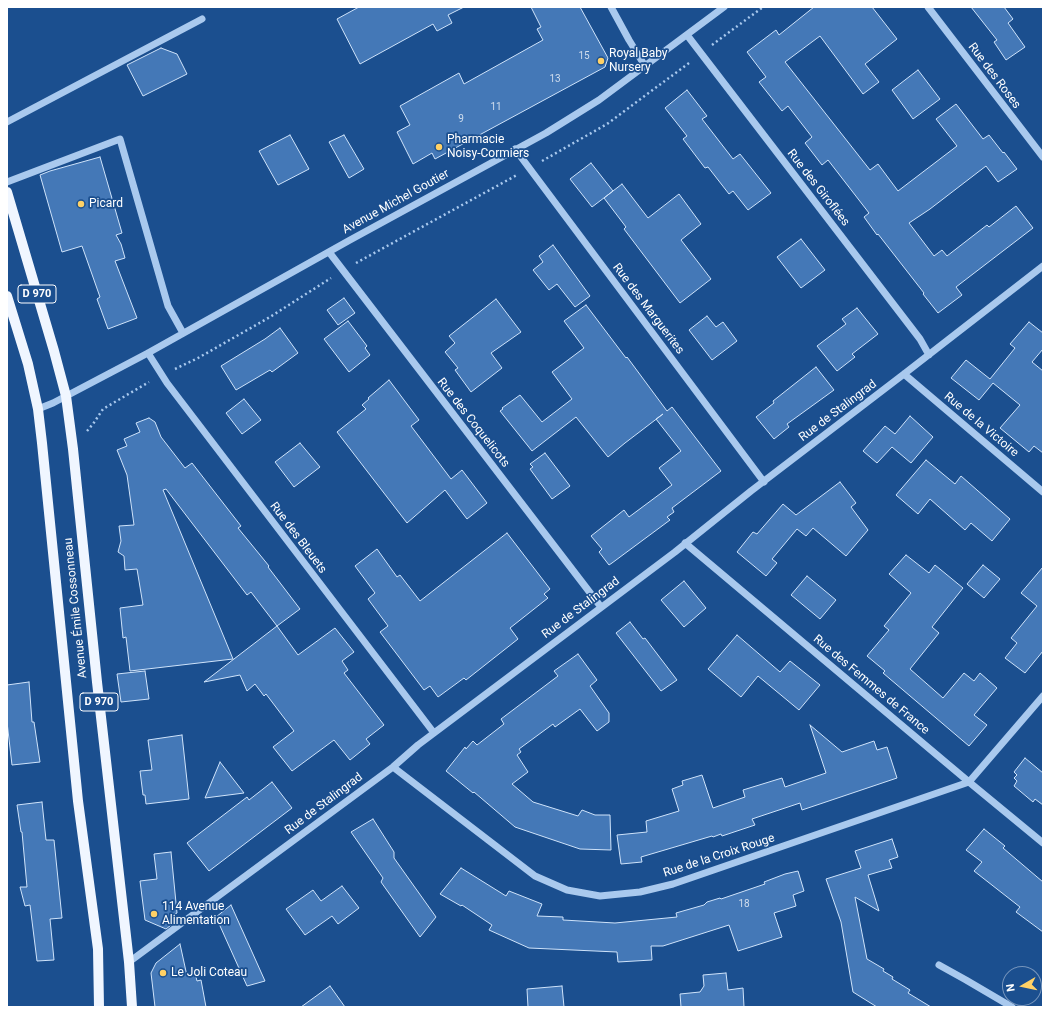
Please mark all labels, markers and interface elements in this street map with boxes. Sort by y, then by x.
street label: Rue des Roses [965,40,1023,112]
place label: Royal Baby Nursery [609,47,668,75]
house number: 15 [578,50,590,62]
marker: Royal Baby Nursery [596,56,606,66]
house number: 13 [549,73,561,85]
house number: 11 [490,101,502,113]
house number: 9 [458,113,464,125]
place label: Pharmacie Noisy-Cormiers [447,133,529,161]
marker: Pharmacie Noisy-Cormiers [434,142,444,152]
street label: Rue des Giroflées [784,147,852,229]
street label: Avenue Michel Goutier [340,167,452,237]
place label: Picard [89,197,123,211]
marker: Picard [76,199,86,209]
street label: Rue des Marguerites [609,261,687,357]
road number: D 970 [18,285,56,303]
street label: Rue des Coquelicots [434,376,512,470]
street label: Rue de Stalingrad [796,377,880,445]
street label: Rue de la Victoire [941,390,1021,460]
street label: Rue des Bleuets [267,500,329,576]
street label: Avenue Émile Cossonneau [61,537,91,679]
street label: Rue de Stalingrad [539,574,623,642]
street label: Rue des Femmes de France [810,632,932,738]
road number: D 970 [80,693,118,711]
street label: Rue de Stalingrad [282,770,366,838]
street label: Rue de la Croix Rouge [661,831,777,881]
house number: 18 [738,898,750,910]
place label: 114 Avenue Alimentation [162,900,230,928]
marker: 114 Avenue Alimentation [149,909,159,919]
place label: Le Joli Coteau [171,966,247,980]
north arrow [1002,966,1042,1006]
marker: Le Joli Coteau [158,968,168,978]
text: N [1004,983,1018,993]

